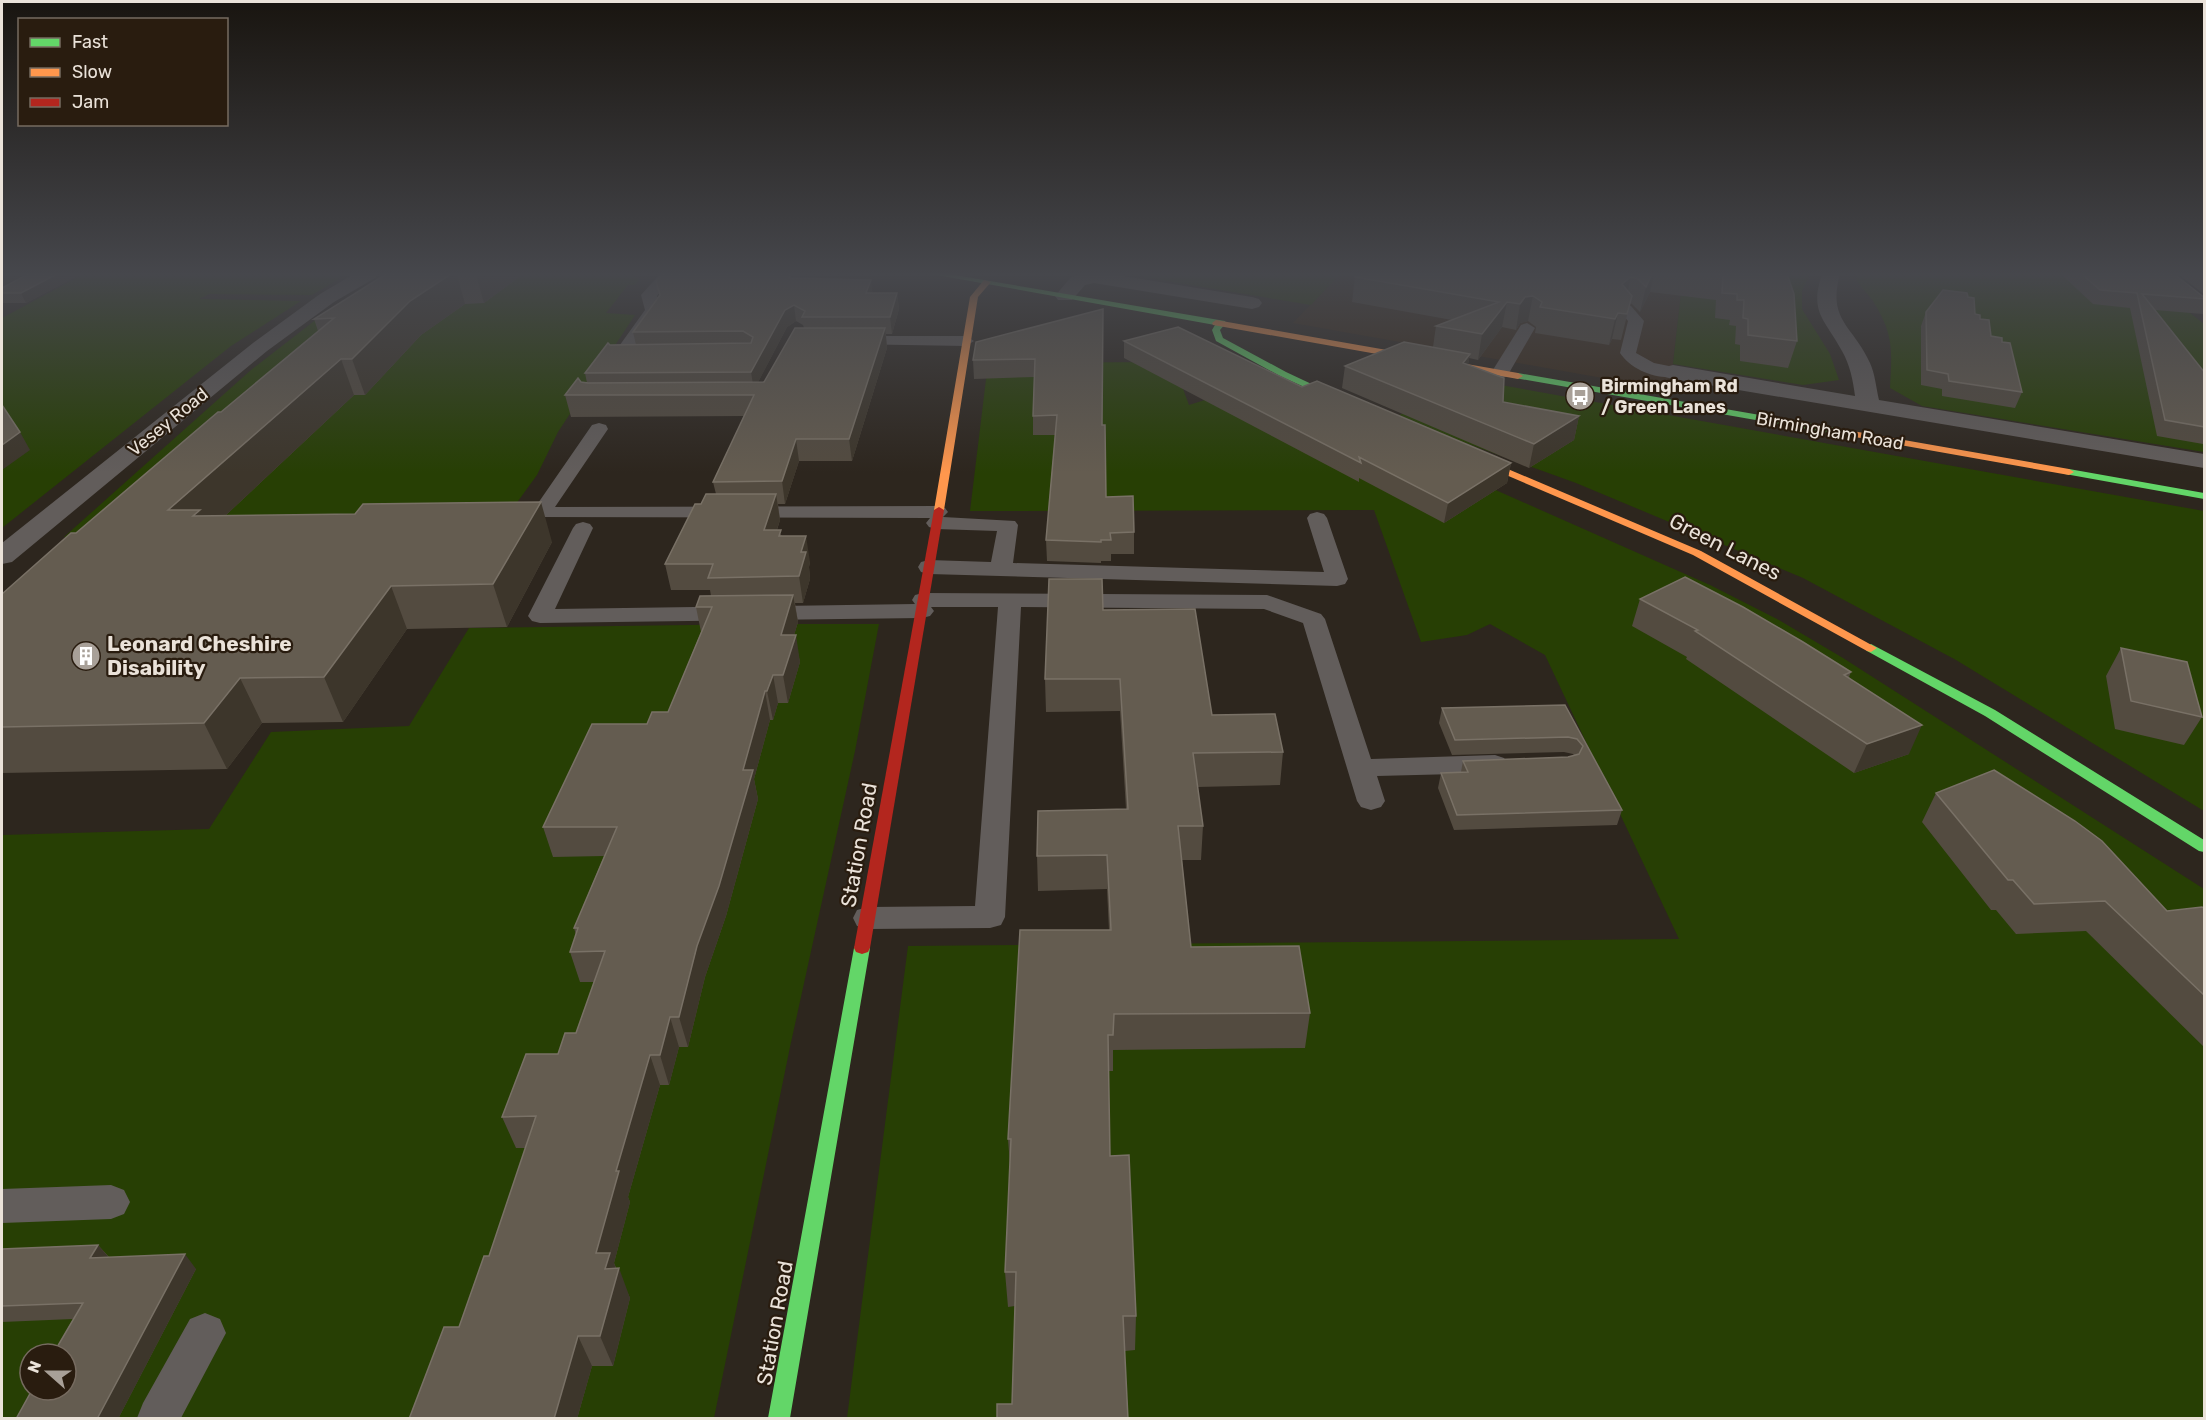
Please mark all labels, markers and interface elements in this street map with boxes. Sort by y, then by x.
legend [18,18,228,126]
text: Fast [72,31,108,53]
text: Slow [72,61,112,83]
text: Jam [72,91,109,113]
place label: Birmingham Rd / Green Lanes [1601,375,1738,418]
bus stop icon: Birmingham Rd / Green Lanes [1564,380,1596,412]
street label: Vesey Road [124,383,212,461]
street label: Birmingham Road [1755,407,1905,455]
street label: Green Lanes [1665,508,1785,585]
place label: Leonard Cheshire Disability [107,631,292,680]
building icon: Leonard Cheshire Disability [70,640,102,672]
street label: Station Road [835,781,882,909]
street label: Station Road [751,1259,798,1387]
north arrow [18,1342,78,1402]
text: N [24,1358,45,1376]

